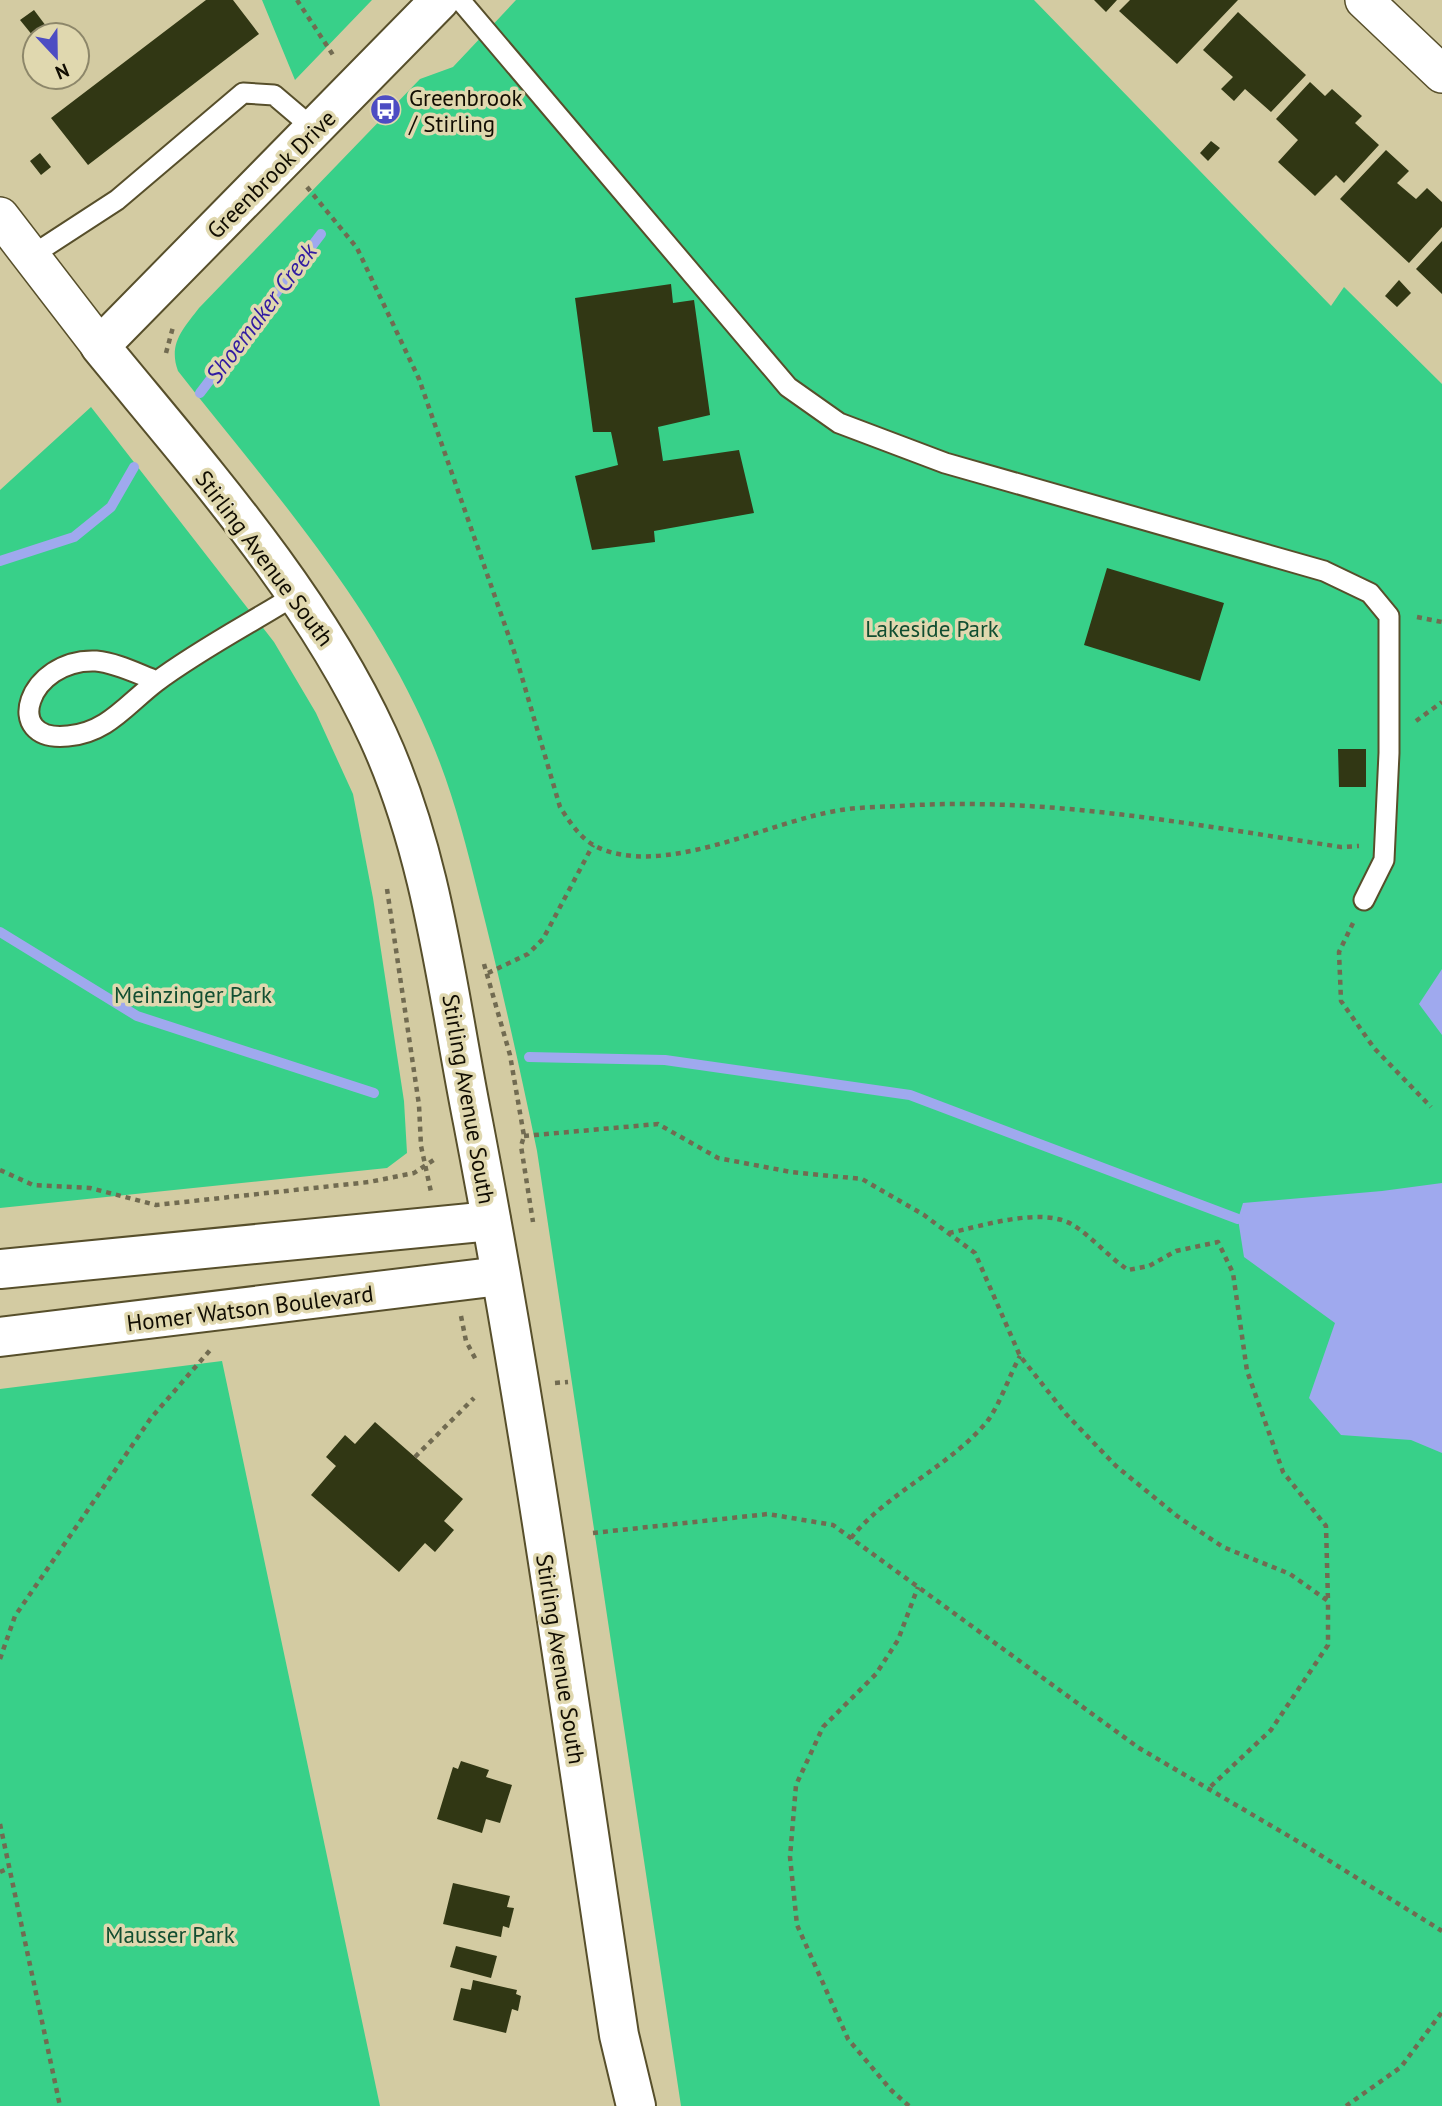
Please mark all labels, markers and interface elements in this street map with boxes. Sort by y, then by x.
north arrow [21,21,91,91]
text: N [52,58,73,85]
place label: Greenbrook / Stirling [408,83,523,138]
bus stop icon: Greenbrook / Stirling [369,93,403,127]
street label: Greenbrook Drive [200,103,342,245]
water label: Shoemaker Creek [198,236,324,389]
street label: Stirling Avenue South [189,464,341,652]
park label: Lakeside Park [865,614,999,643]
park label: Meinzinger Park [114,980,272,1009]
street label: Stirling Avenue South [436,992,502,1206]
street label: Homer Watson Boulevard [125,1278,375,1338]
street label: Stirling Avenue South [530,1552,592,1766]
park label: Mausser Park [105,1920,235,1949]

